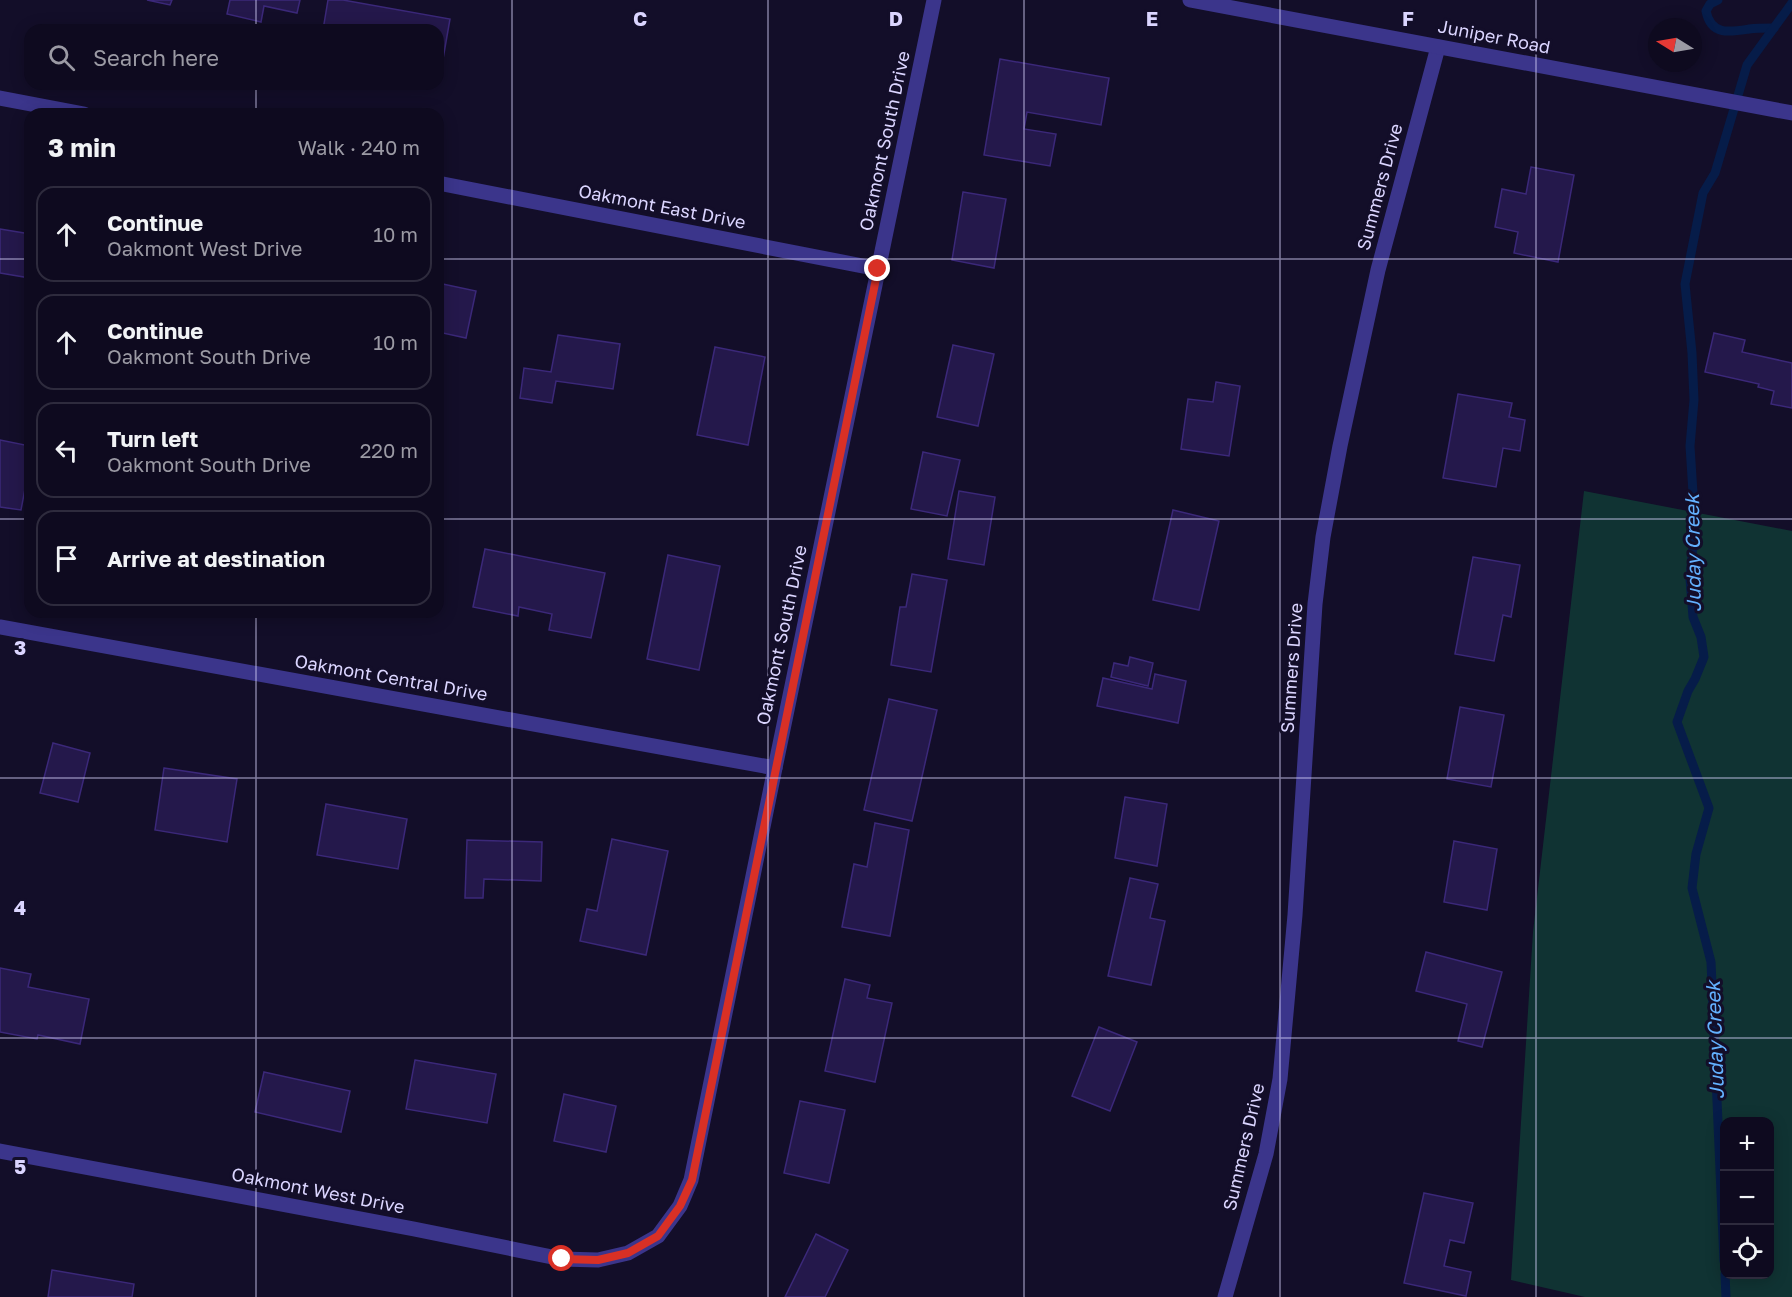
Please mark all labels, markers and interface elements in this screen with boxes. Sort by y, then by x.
text: C [633,6,647,30]
text: D [889,6,903,30]
text: E [1146,6,1158,30]
text: F [1402,6,1414,30]
street label: Juniper Road [1436,14,1552,58]
north arrow [1648,18,1702,72]
search box [24,24,444,90]
icon: search [45,41,78,74]
text: Search here [93,44,219,71]
street label: Oakmont South Drive [854,49,914,233]
street label: Summers Drive [1352,121,1407,253]
text: 3 min [48,132,116,163]
text: Walk · 240 m [298,135,420,159]
street label: Oakmont East Drive [577,179,748,233]
text: Continue [107,209,203,236]
icon: ahead [50,218,83,251]
text: 10 m [373,222,418,246]
text: Oakmont West Drive [107,236,302,260]
route end [864,255,890,281]
text: Continue [107,317,203,344]
icon: ahead [50,326,83,359]
text: 10 m [373,330,418,354]
text: Oakmont South Drive [107,344,311,368]
text: Turn left [107,425,198,452]
icon: left [50,434,83,467]
text: 220 m [360,438,418,462]
text: Oakmont South Drive [107,452,311,476]
water label: Juday Creek [1679,491,1706,612]
icon: arrive [50,542,83,575]
street label: Oakmont South Drive [751,543,811,727]
text: Arrive at destination [107,545,325,572]
street label: Summers Drive [1275,602,1307,734]
text: 3 [14,635,26,659]
street label: Oakmont Central Drive [293,649,489,705]
text: 4 [14,895,26,919]
water label: Juday Creek [1700,978,1729,1100]
street label: Summers Drive [1218,1081,1268,1213]
map controls [1720,1117,1774,1279]
button: + [1720,1117,1774,1171]
text: 5 [14,1154,26,1178]
street label: Oakmont West Drive [230,1162,407,1218]
button: − [1720,1171,1774,1225]
button: locate [1720,1225,1774,1279]
route start [548,1245,574,1271]

